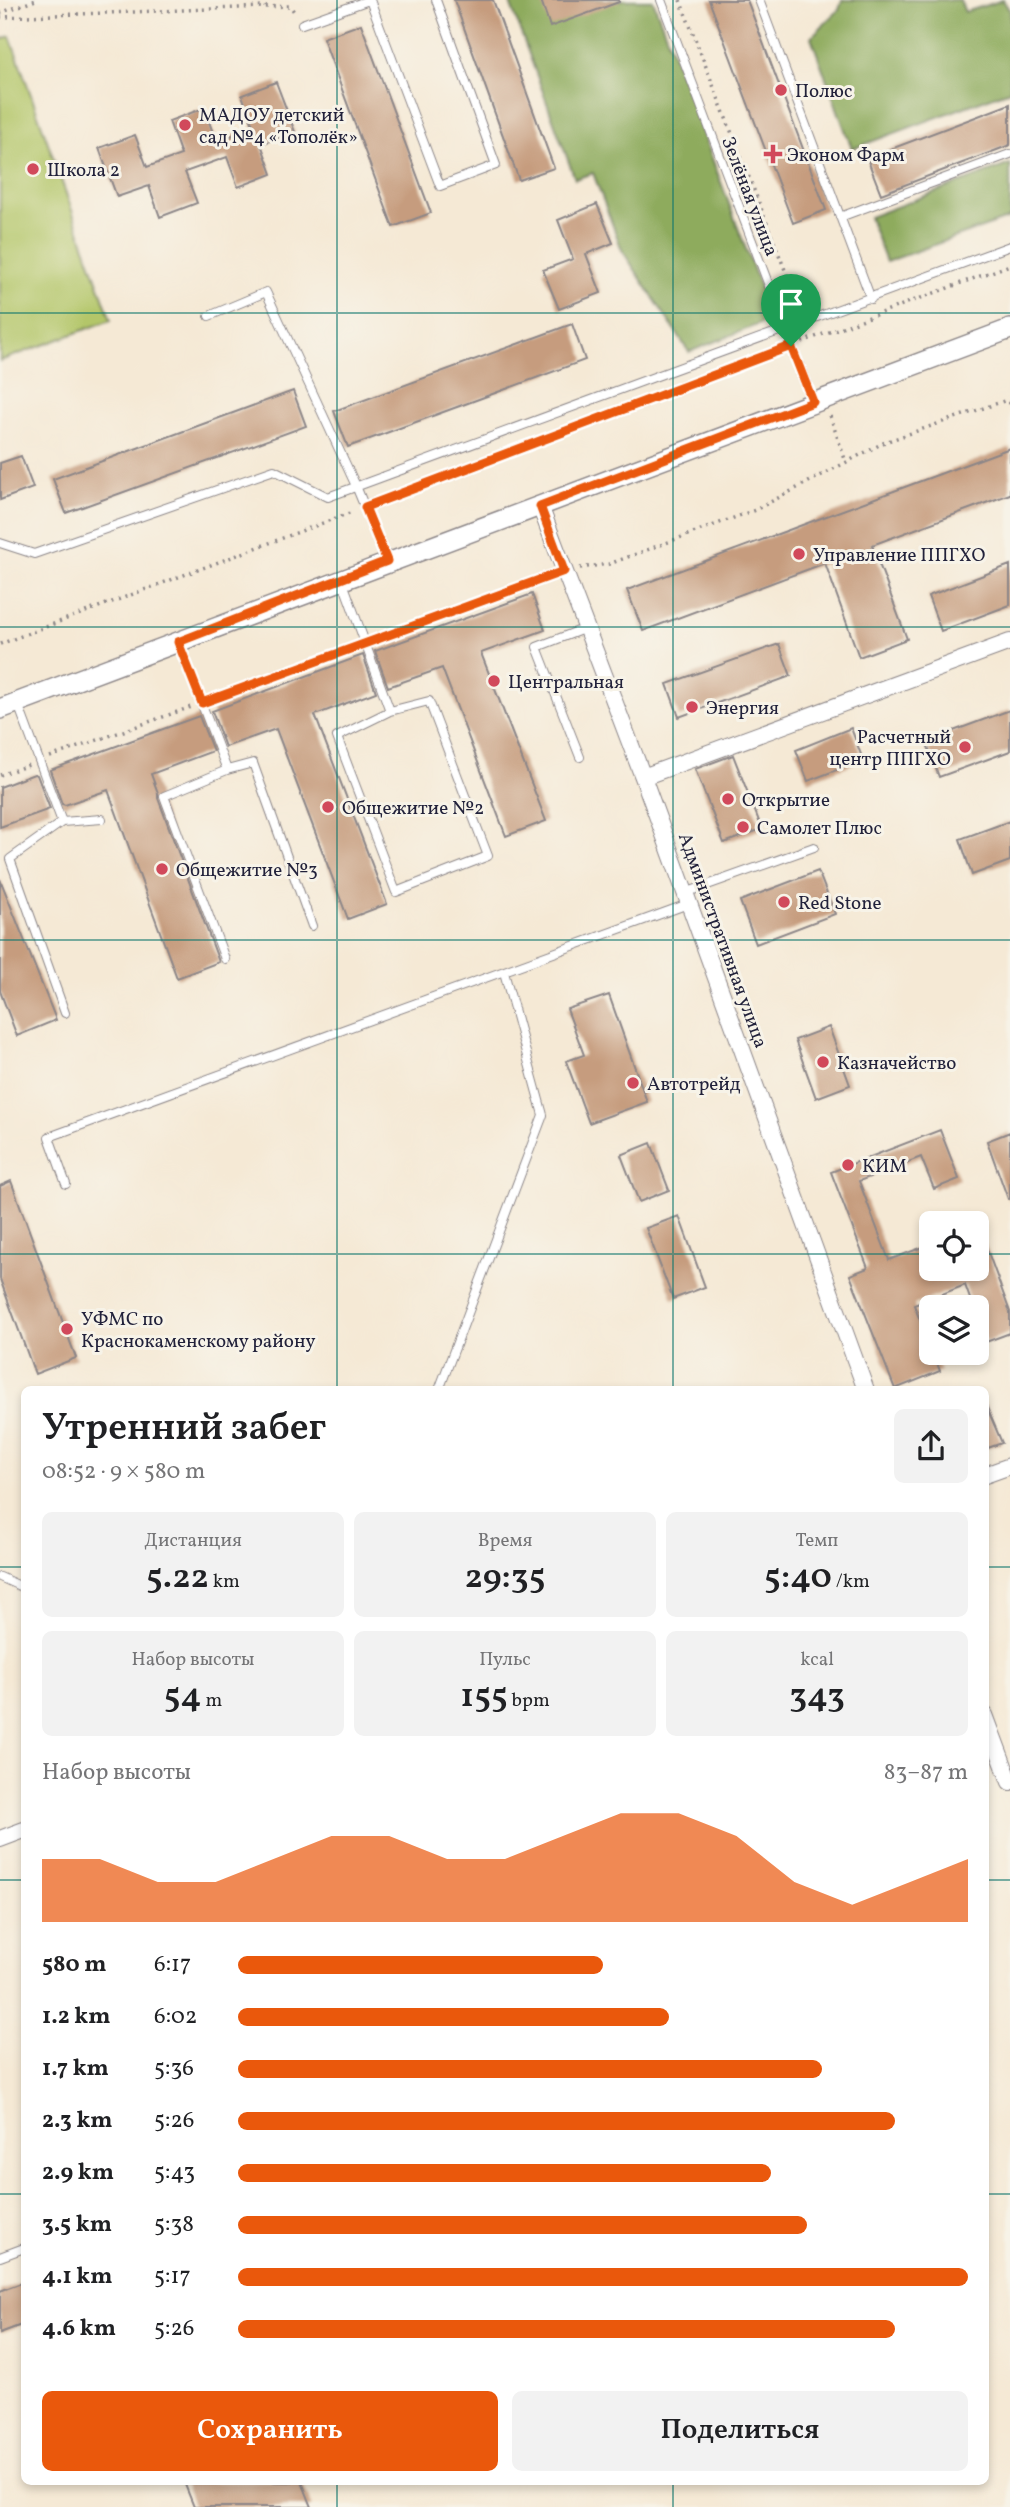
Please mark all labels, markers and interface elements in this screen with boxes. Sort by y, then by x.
place label: Полюс [795,79,852,105]
marker: Полюс [773,82,789,98]
place label: МАДОУ детский сад №4 «Тополёк» [199,103,358,151]
marker: МАДОУ детский сад №4 «Тополёк» [177,117,193,133]
street label: Зелёная улица [714,133,784,260]
place label: Эконом Фарм [787,143,905,169]
marker: Эконом Фарм [765,146,781,162]
place label: Школа 2 [47,158,120,184]
marker: Школа 2 [25,161,41,177]
pin [761,274,821,346]
icon: arrive [772,285,810,323]
place label: Управление ППГХО [813,543,986,569]
marker: Управление ППГХО [791,546,807,562]
place label: Центральная [508,670,624,696]
marker: Центральная [486,673,502,689]
place label: Энергия [706,696,779,722]
marker: Энергия [684,699,700,715]
place label: Расчетный центр ППГХО [829,725,951,773]
marker: Расчетный центр ППГХО [957,739,973,755]
place label: Открытие [742,788,830,814]
marker: Открытие [720,791,736,807]
place label: Общежитие №2 [342,796,484,822]
marker: Общежитие №2 [320,799,336,815]
place label: Самолет Плюс [757,816,882,842]
marker: Самолет Плюс [735,819,751,835]
street label: Административная улица [671,829,773,1052]
place label: Общежитие №3 [176,858,318,884]
marker: Общежитие №3 [154,861,170,877]
place label: Red Stone [798,891,882,917]
marker: Red Stone [776,894,792,910]
place label: Казначейство [837,1051,956,1077]
marker: Казначейство [815,1054,831,1070]
place label: Автотрейд [647,1072,741,1098]
marker: Автотрейд [625,1075,641,1091]
place label: КИМ [862,1154,907,1180]
marker: КИМ [840,1157,856,1173]
map controls [919,1211,989,1365]
button: locate [919,1211,989,1281]
button: layers [919,1295,989,1365]
place label: УФМС по Краснокаменскому району [81,1307,316,1355]
marker: УФМС по Краснокаменскому району [59,1321,75,1337]
text: Утренний забег [42,1403,326,1456]
button: share [894,1409,968,1483]
text: 08:52 · 9 × 580 m [42,1456,205,1488]
text: Дистанция [144,1528,242,1554]
text: Время [478,1528,532,1554]
text: Темп [796,1528,838,1554]
text: 5.22 [146,1554,209,1602]
text: 29:35 [464,1554,546,1602]
text: 5:40 [764,1554,832,1602]
text: km [209,1569,240,1595]
text: /km [832,1569,870,1595]
text: Набор высоты [131,1647,255,1673]
text: Пульс [479,1647,531,1673]
text: kcal [800,1647,834,1673]
text: 54 [164,1673,202,1721]
text: 155 [460,1673,508,1721]
text: 343 [789,1673,845,1721]
text: m [202,1688,222,1714]
text: bpm [508,1688,550,1714]
text: Набор высоты [42,1757,191,1789]
text: 83–87 m [884,1757,968,1789]
text: 580 m [42,1949,107,1981]
text: 6:17 [154,1949,191,1981]
text: 1.2 km [42,2001,111,2033]
text: 6:02 [154,2001,197,2033]
text: 1.7 km [42,2053,109,2085]
text: 5:36 [154,2053,194,2085]
text: 2.3 km [42,2105,113,2137]
text: 5:26 [154,2105,194,2137]
text: 2.9 km [42,2157,114,2189]
text: 5:43 [154,2157,195,2189]
text: 3.5 km [42,2209,112,2241]
text: 5:38 [154,2209,194,2241]
text: 4.1 km [42,2261,113,2293]
text: 5:17 [154,2261,191,2293]
text: 4.6 km [42,2313,116,2345]
text: 5:26 [154,2313,194,2345]
button: Сохранить [42,2391,498,2471]
button: Поделиться [512,2391,968,2471]

